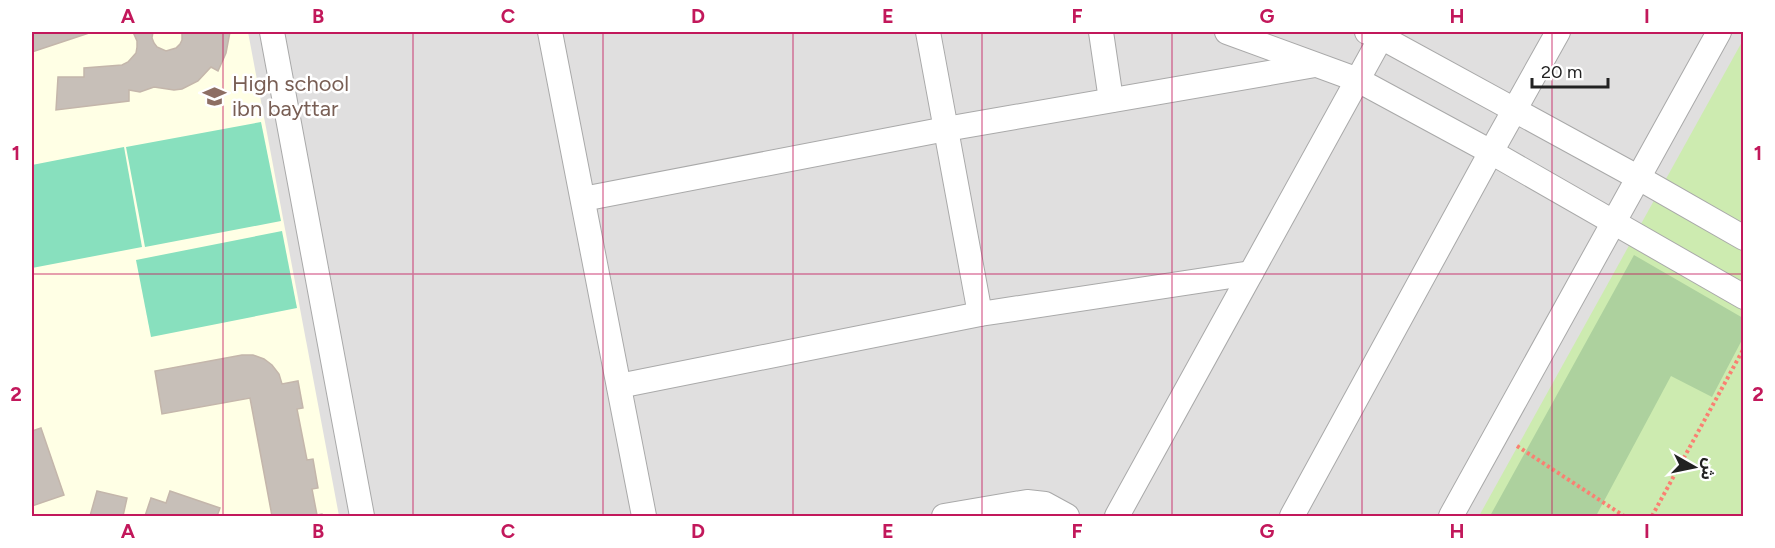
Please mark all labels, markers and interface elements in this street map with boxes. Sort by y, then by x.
text: A [121,4,136,28]
text: B [312,4,324,28]
text: C [501,4,515,28]
text: D [691,4,705,28]
text: E [882,4,894,28]
text: F [1071,4,1083,28]
text: G [1260,4,1275,28]
text: H [1450,4,1465,28]
text: I [1644,4,1650,28]
scale bar [1532,51,1608,89]
text: 20 m [1541,61,1582,83]
place label: High school ibn bayttar [232,70,349,122]
school or university icon: High school ibn bayttar [201,83,227,109]
text: 1 [12,141,20,165]
text: 1 [1754,141,1762,165]
text: 2 [10,382,22,406]
text: 2 [1752,382,1764,406]
north arrow [1664,437,1724,497]
text: ش [1697,457,1719,482]
text: A [121,519,136,543]
text: B [312,519,324,543]
text: C [501,519,515,543]
text: D [691,519,705,543]
text: E [882,519,894,543]
text: F [1071,519,1083,543]
text: G [1260,519,1275,543]
text: H [1450,519,1465,543]
text: I [1644,519,1650,543]

